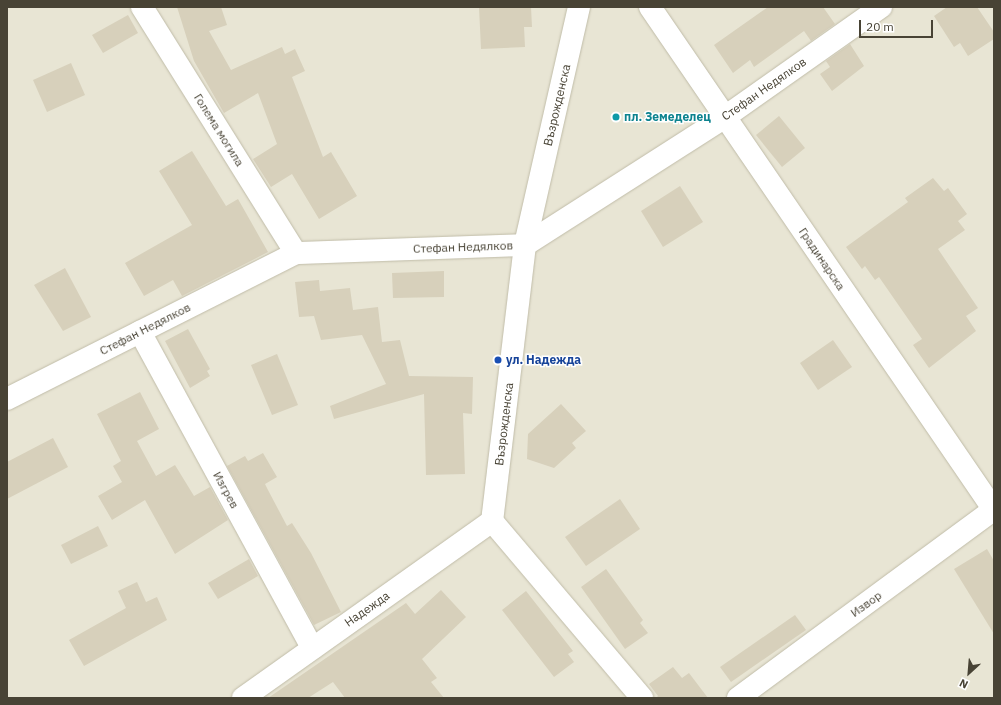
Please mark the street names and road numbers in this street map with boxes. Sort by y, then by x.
street label: Стефан Недялков [719,54,809,124]
street label: Възрожденска [541,63,573,147]
street label: Голема могила [191,91,247,169]
street label: Градинарска [796,225,848,293]
street label: Стефан Недялков [413,238,513,256]
street label: Стефан Недялков [97,300,193,358]
street label: Възрожденска [492,382,516,466]
street label: Изгрев [210,469,242,511]
street label: Надежда [342,588,392,630]
street label: Извор [848,588,884,620]

